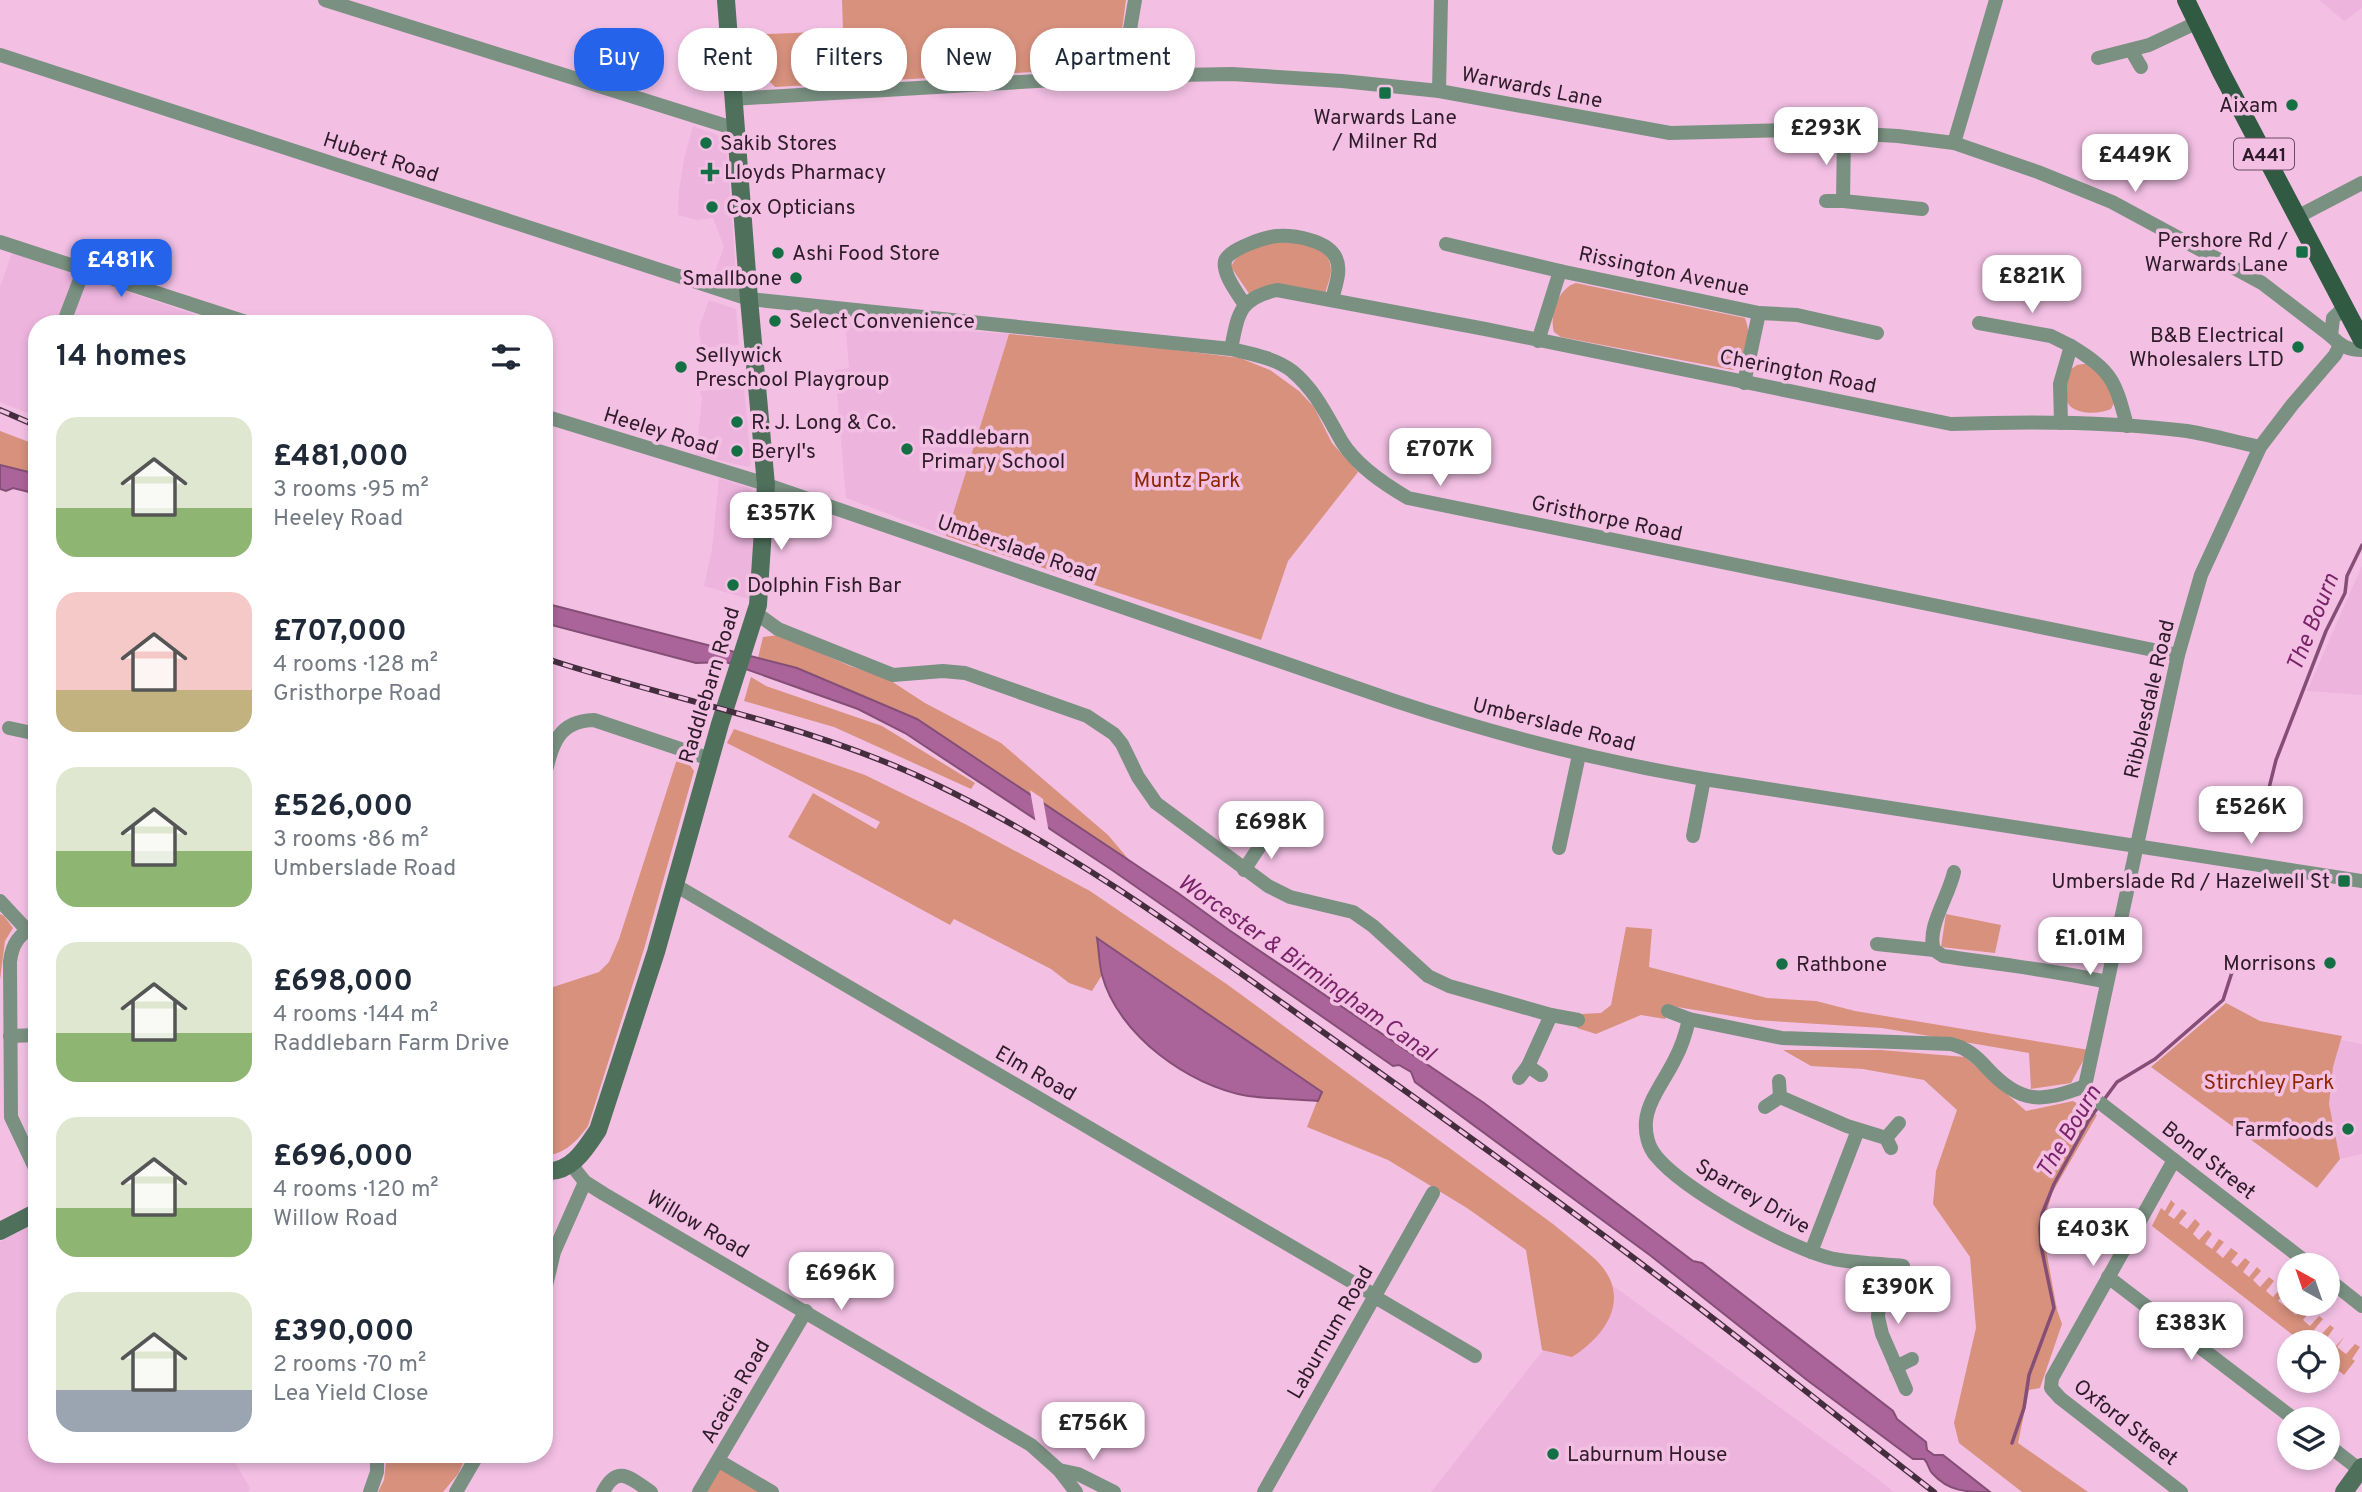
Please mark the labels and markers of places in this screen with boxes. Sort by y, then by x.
marker: Warwards Lane / Milner Rd [1377,85,1393,101]
place label: Aixam [2219,93,2278,120]
marker: Aixam [2284,97,2300,113]
place label: Warwards Lane / Milner Rd [1313,105,1457,156]
pin: £293K [1777,108,1875,167]
place label: Sakib Stores [720,131,837,158]
pin: £449K [2086,134,2184,194]
marker: Sakib Stores [698,135,714,151]
place label: Lloyds Pharmacy [724,160,886,187]
marker: Lloyds Pharmacy [702,164,718,180]
place label: Cox Opticians [726,195,856,222]
marker: Cox Opticians [704,199,720,215]
place label: Pershore Rd / Warwards Lane [2145,228,2288,279]
pin: £481K [72,240,170,299]
place label: Ashi Food Store [792,241,940,268]
marker: Pershore Rd / Warwards Lane [2294,244,2310,260]
marker: Ashi Food Store [770,245,786,261]
pin: £821K [1983,256,2081,315]
place label: Smallbone [682,266,782,293]
marker: Smallbone [788,270,804,286]
place label: Select Convenience [789,309,975,336]
marker: Select Convenience [767,313,783,329]
place label: B&B Electrical Wholesalers LTD [2129,323,2284,374]
marker: B&B Electrical Wholesalers LTD [2290,339,2306,355]
place label: Sellywick Preschool Playgroup [695,343,889,394]
marker: Sellywick Preschool Playgroup [673,359,689,375]
place label: R. J. Long & Co. [751,410,896,437]
marker: R. J. Long & Co. [729,414,745,430]
place label: Raddlebarn Primary School [921,425,1065,476]
pin: £707K [1391,428,1489,488]
place label: Beryl's [751,439,816,466]
marker: Raddlebarn Primary School [899,441,915,457]
marker: Beryl's [729,443,745,459]
pin: £357K [732,492,830,552]
place label: Dolphin Fish Bar [747,573,901,600]
marker: Dolphin Fish Bar [725,577,741,593]
pin: £526K [2202,786,2300,846]
pin: £698K [1222,802,1320,861]
place label: Umberslade Rd / Hazelwell St [2051,869,2330,896]
marker: Umberslade Rd / Hazelwell St [2336,873,2352,889]
pin: £1.01M [2033,918,2147,977]
place label: Morrisons [2223,951,2316,978]
place label: Rathbone [1796,952,1887,979]
marker: Morrisons [2322,955,2338,971]
marker: Rathbone [1774,956,1790,972]
place label: Farmfoods [2234,1117,2334,1144]
marker: Farmfoods [2340,1121,2356,1137]
pin: £403K [2044,1208,2142,1268]
pin: £696K [792,1252,890,1312]
pin: £390K [1849,1266,1947,1326]
pin: £383K [2142,1302,2240,1362]
pin: £756K [1044,1402,1142,1462]
place label: Laburnum House [1567,1442,1727,1469]
marker: Laburnum House [1545,1446,1561,1462]

